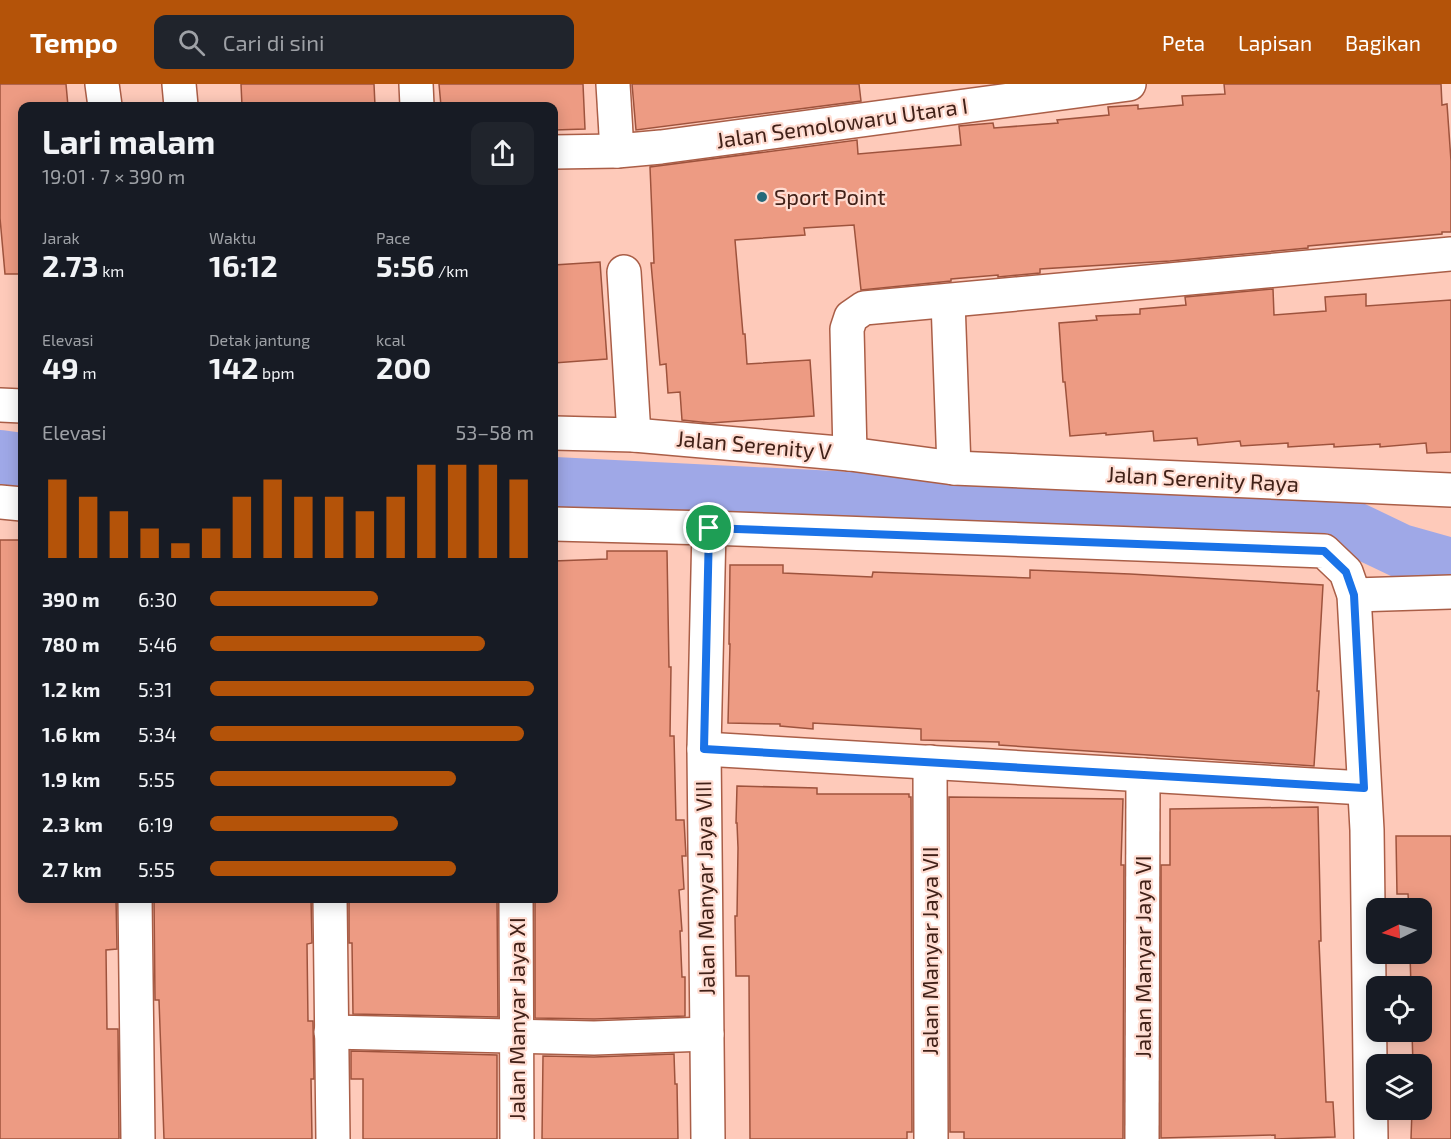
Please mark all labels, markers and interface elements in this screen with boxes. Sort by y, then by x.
search box [154,15,574,69]
text: Tempo [30,25,118,59]
icon: search [175,26,208,59]
text: Cari di sini [223,29,324,55]
text: Peta [1162,30,1205,55]
text: Lapisan [1238,30,1312,55]
text: Bagikan [1345,30,1421,55]
street label: Jalan Semolowaru Utara I [714,91,969,153]
text: Lari malam [42,121,215,161]
button: share [471,122,534,185]
text: 19:01 · 7 × 390 m [42,164,185,188]
place label: Sport Point [774,183,886,209]
marker: Sport Point [755,190,769,204]
text: Jarak [42,228,80,247]
text: Waktu [209,228,256,247]
text: Pace [376,228,410,247]
text: 2.73 [42,247,99,283]
text: 16:12 [209,247,278,283]
text: 5:56 [376,247,435,283]
text: km [99,261,124,280]
text: /km [435,261,469,280]
text: Elevasi [42,330,94,349]
text: Detak jantung [209,330,310,349]
text: kcal [376,330,405,349]
text: 49 [42,349,79,385]
text: 142 [209,349,259,385]
text: 200 [376,349,431,385]
text: m [79,363,96,382]
text: bpm [259,363,294,382]
text: Elevasi [42,420,106,444]
text: 53–58 m [455,420,534,444]
street label: Jalan Serenity V [675,424,833,464]
street label: Jalan Serenity Raya [1106,460,1300,496]
pin [683,502,734,553]
icon: arrive [692,511,725,544]
text: 390 m [42,587,100,611]
text: 6:30 [138,587,177,611]
text: 780 m [42,632,100,656]
text: 5:46 [138,632,177,656]
text: 1.2 km [42,677,100,701]
text: 5:31 [138,677,173,701]
text: 1.6 km [42,722,100,746]
text: 5:34 [138,722,177,746]
text: 1.9 km [42,767,100,791]
text: 5:55 [138,767,175,791]
street label: Jalan Manyar Jaya VIII [689,780,719,996]
text: 2.3 km [42,812,103,836]
text: 6:19 [138,812,174,836]
street label: Jalan Manyar Jaya VII [916,847,942,1055]
street label: Jalan Manyar Jaya VI [1129,855,1155,1059]
text: 2.7 km [42,857,102,881]
text: 5:55 [138,857,175,881]
north arrow [1366,898,1432,964]
map controls [1366,898,1432,1120]
street label: Jalan Manyar Jaya XI [503,917,529,1121]
button: locate [1366,976,1432,1042]
button: layers [1366,1054,1432,1120]

